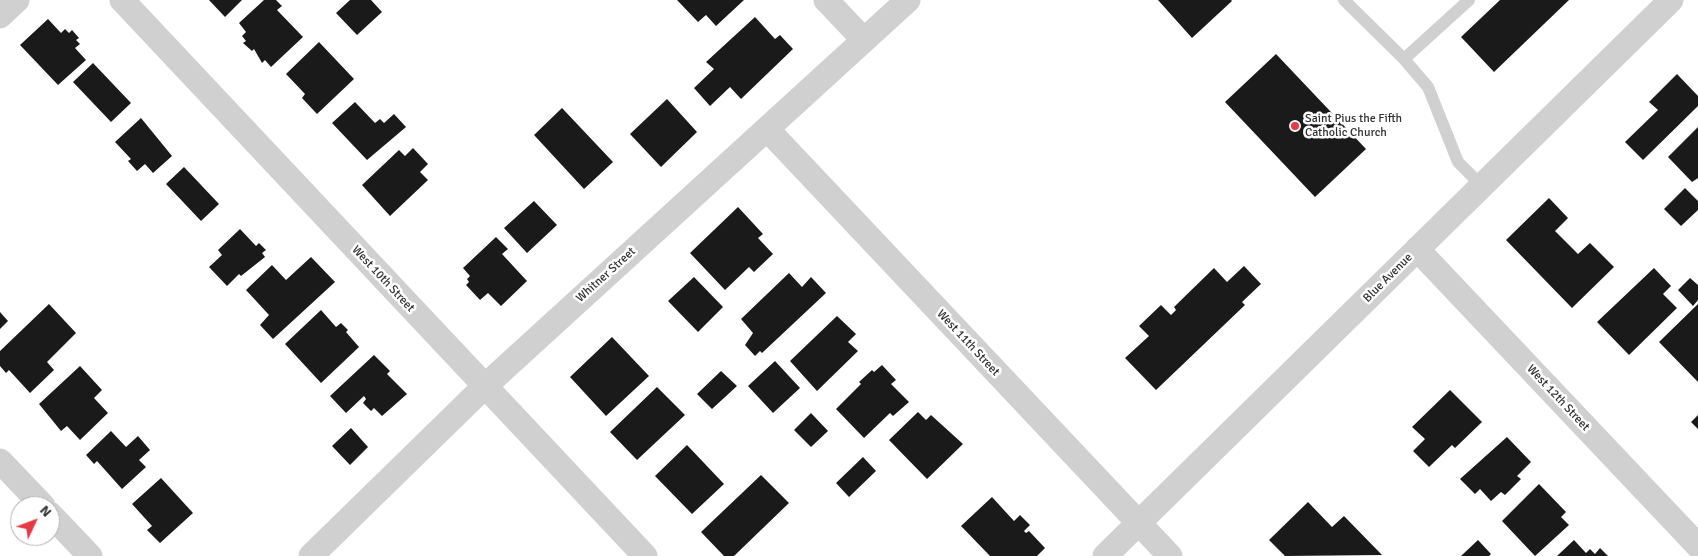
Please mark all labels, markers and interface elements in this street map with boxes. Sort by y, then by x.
place label: Saint Pius the Fifth Catholic Church [1305,112,1402,140]
marker: Saint Pius the Fifth Catholic Church [1289,120,1301,132]
street label: West 10th Street [349,243,417,315]
street label: Whitner Street [573,245,639,305]
street label: Blue Avenue [1361,251,1415,305]
street label: West 11th Street [934,307,1002,379]
street label: West 12th Street [1524,362,1592,434]
north arrow [10,496,60,546]
text: N [36,502,55,520]

